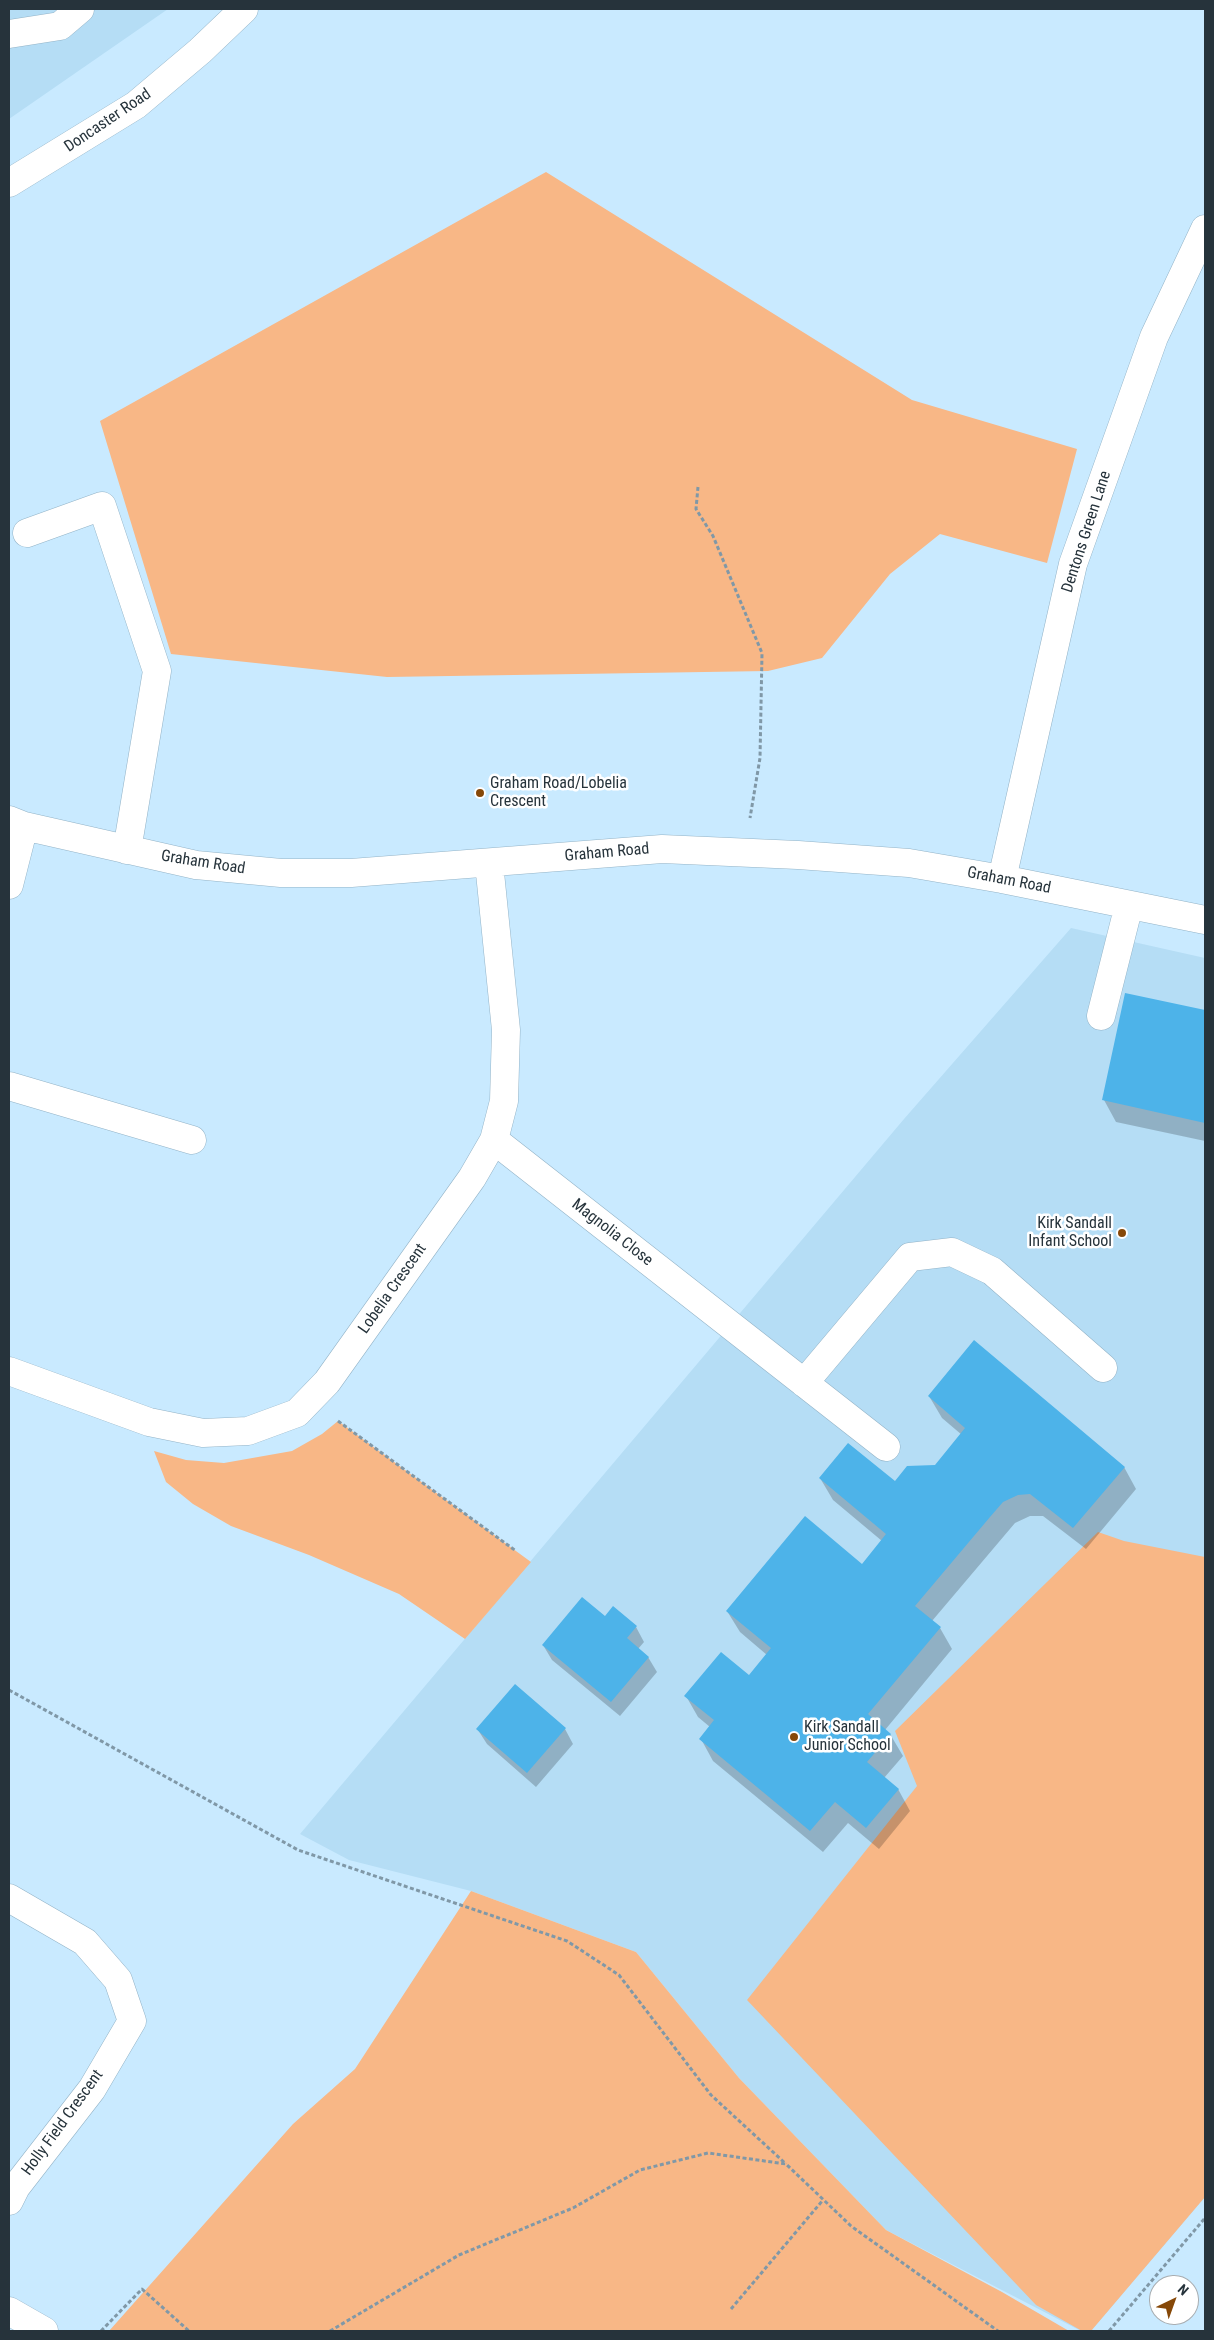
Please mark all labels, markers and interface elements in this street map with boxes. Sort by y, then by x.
street label: Doncaster Road [61,85,155,157]
street label: Dentons Green Lane [1058,469,1116,595]
place label: Graham Road/Lobelia Crescent [490,774,627,812]
marker: Graham Road/Lobelia Crescent [474,787,486,799]
street label: Graham Road [564,840,650,866]
street label: Graham Road [160,847,246,879]
street label: Graham Road [965,863,1053,899]
street label: Magnolia Close [568,1195,656,1271]
place label: Kirk Sandall Infant School [1028,1214,1112,1252]
marker: Kirk Sandall Infant School [1116,1227,1128,1239]
street label: Lobelia Crescent [355,1240,431,1338]
place label: Kirk Sandall Junior School [804,1718,891,1756]
marker: Kirk Sandall Junior School [788,1731,800,1743]
street label: Holly Field Crescent [18,2066,108,2180]
north arrow [1149,2275,1199,2325]
text: N [1175,2281,1192,2298]

